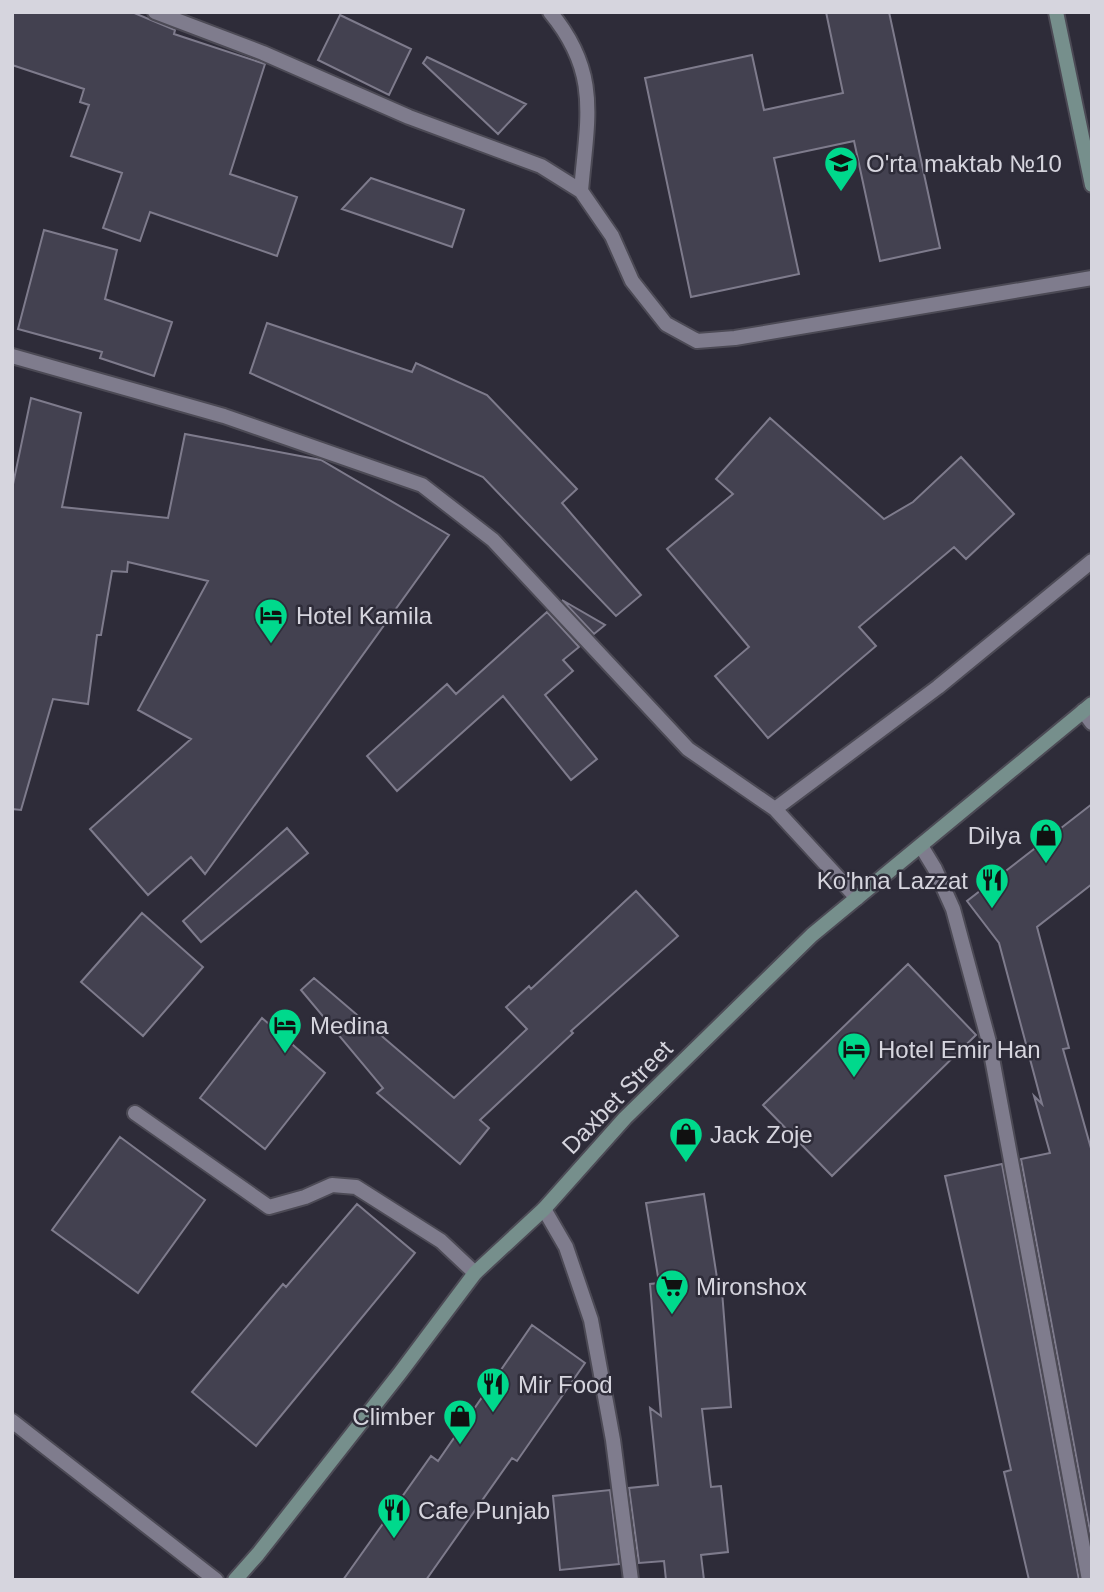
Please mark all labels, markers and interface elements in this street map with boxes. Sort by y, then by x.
school or university icon: O'rta maktab №10 [822,144,860,193]
place label: O'rta maktab №10 [866,150,1062,177]
hotel icon: Hotel Kamila [252,596,290,645]
place label: Hotel Kamila [296,602,433,629]
shop icon: Dilya [1027,816,1065,865]
place label: Dilya [968,822,1022,849]
restaurant icon: Ko'hna Lazzat [973,861,1011,910]
place label: Ko'hna Lazzat [817,867,968,894]
hotel icon: Medina [266,1006,304,1055]
place label: Medina [310,1012,389,1039]
hotel icon: Hotel Emir Han [835,1030,873,1079]
street label: Daxbet Street [556,1035,678,1159]
place label: Hotel Emir Han [878,1036,1041,1063]
shop icon: Jack Zoje [667,1115,705,1164]
place label: Jack Zoje [710,1121,813,1148]
supermarket icon: Mironshox [653,1267,691,1316]
place label: Mironshox [696,1273,807,1300]
restaurant icon: Mir Food [474,1365,512,1414]
place label: Mir Food [518,1371,613,1398]
shop icon: Climber [441,1397,479,1446]
place label: Climber [352,1403,435,1430]
restaurant icon: Cafe Punjab [375,1491,413,1540]
place label: Cafe Punjab [418,1497,550,1524]

